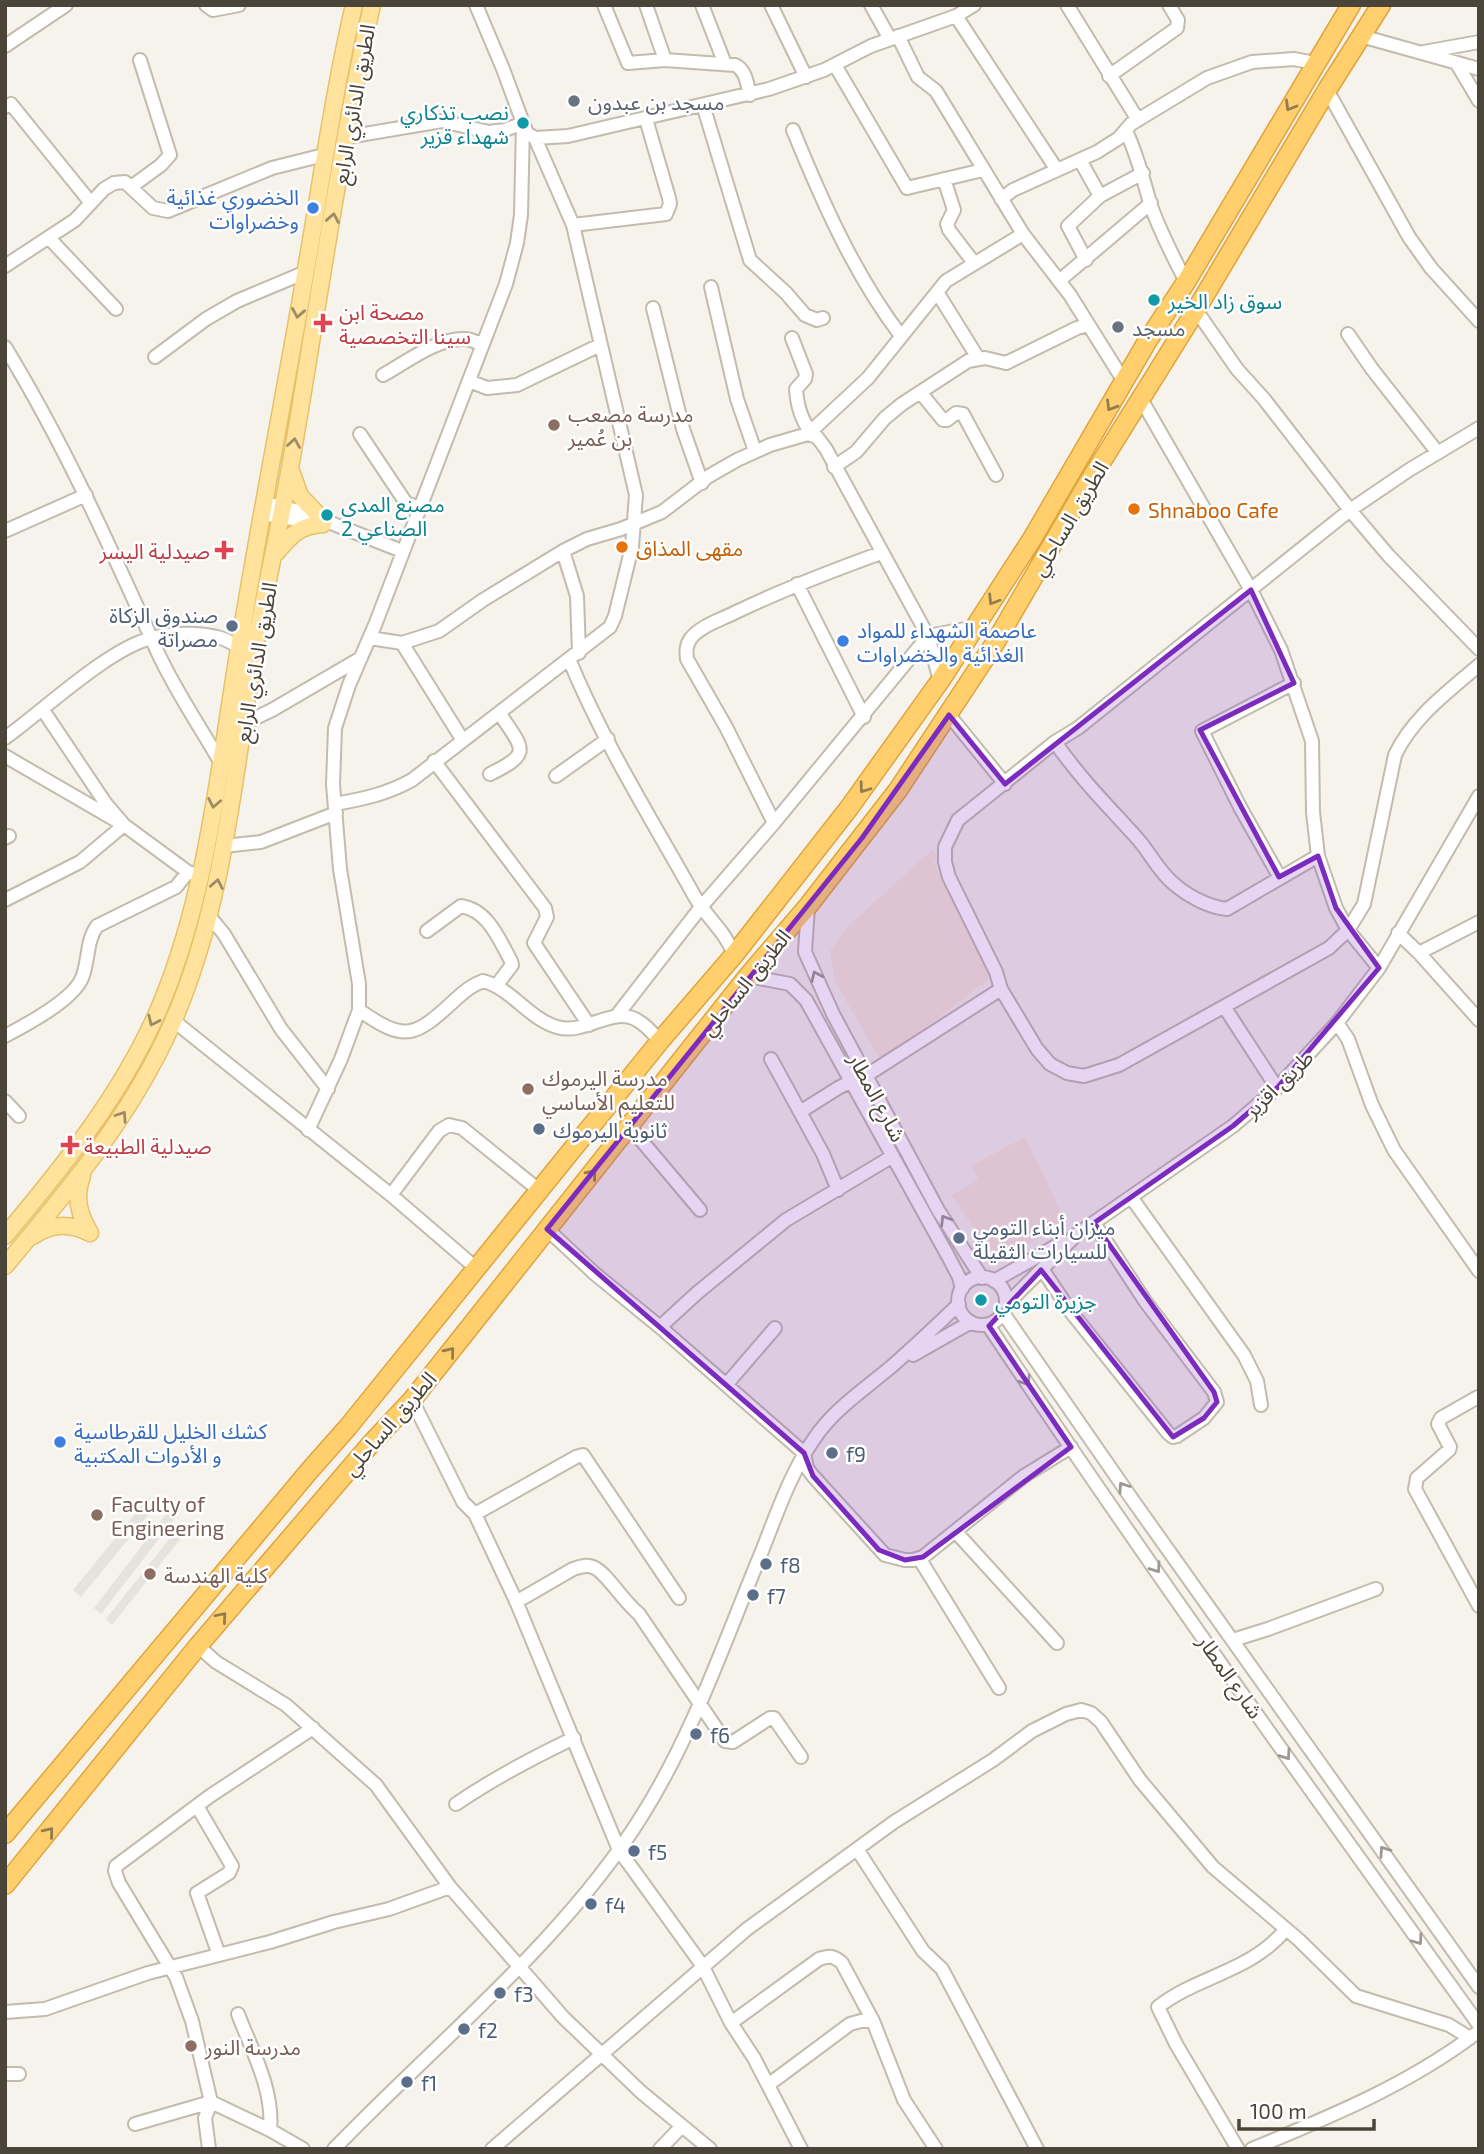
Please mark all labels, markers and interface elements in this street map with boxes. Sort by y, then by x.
street label: الطريق الدائري الرابع [327,22,384,187]
place label: مسجد بن عبدون [588,89,724,115]
marker: مسجد بن عبدون [566,93,582,109]
one-way arrow [1285,98,1298,111]
place label: نصب تذكاري شهداء قزير [400,99,509,149]
marker: نصب تذكاري شهداء قزير [515,115,531,131]
place label: الخضوري غذائية وخضراوات [167,184,299,234]
marker: الخضوري غذائية وخضراوات [305,200,321,216]
one-way arrow [324,213,339,225]
place label: سوق زاد الخير [1167,288,1282,314]
marker: سوق زاد الخير [1146,292,1162,308]
place label: مصحة ابن سينا التخصصية [339,299,471,348]
one-way arrow [292,307,307,319]
marker: مصحة ابن سينا التخصصية [313,313,333,333]
place label: مسجد [1132,315,1185,340]
marker: مسجد [1110,319,1126,335]
one-way arrow [1106,399,1119,411]
place label: مدرسة مصعب بن عُمير [567,401,693,451]
marker: مدرسة مصعب بن عُمير [546,417,562,433]
one-way arrow [286,437,301,449]
street label: الطريق الساحلي [1025,456,1117,582]
place label: مصنع المدى الصناعي 2 [341,491,445,544]
place label: Shnaboo Cafe [1148,497,1279,522]
marker: Shnaboo Cafe [1126,501,1142,517]
marker: مصنع المدى الصناعي 2 [319,507,335,523]
place label: مقهى المذاق [636,535,743,561]
place label: صيدلية اليسر [98,538,210,564]
marker: مقهى المذاق [614,539,630,555]
marker: صيدلية اليسر [216,542,232,558]
street label: الطريق الدائري الرابع [229,580,286,745]
one-way arrow [988,593,1001,606]
place label: صندوق الزكاة مصراتة [109,602,218,652]
place label: عاصمة الشهداء للمواد الغذائية والخضراوات [857,617,1037,667]
marker: صندوق الزكاة مصراتة [224,618,240,634]
marker: عاصمة الشهداء للمواد الغذائية والخضراوات [835,633,851,649]
one-way arrow [860,780,872,793]
one-way arrow [208,797,223,809]
one-way arrow [208,878,223,890]
street label: الطريق الساحلي [695,924,799,1043]
one-way arrow [810,971,824,983]
one-way arrow [147,1014,161,1026]
street label: طريق اقزير [1237,1044,1319,1124]
street label: شارع المطار [840,1047,912,1148]
place label: مدرسة اليرموك للتعليم الأساسي [542,1065,675,1118]
marker: مدرسة اليرموك للتعليم الأساسي [520,1081,536,1097]
one-way arrow [114,1111,126,1124]
place label: ثانوية اليرموك [553,1117,667,1143]
marker: ثانوية اليرموك [531,1121,547,1137]
place label: صيدلية الطبيعة [84,1133,212,1158]
marker: صيدلية الطبيعة [62,1137,78,1153]
one-way arrow [584,1169,596,1182]
place label: ميزان أبناء التومي للسيارات الثقيلة [973,1214,1116,1264]
one-way arrow [940,1215,953,1228]
marker: ميزان أبناء التومي للسيارات الثقيلة [951,1230,967,1246]
place label: جزيرة التومي [995,1288,1097,1317]
marker: جزيرة التومي [973,1292,989,1308]
one-way arrow [442,1347,455,1359]
street label: الطريق الساحلي [337,1366,445,1483]
one-way arrow [1017,1374,1030,1387]
place label: كشك الخليل للقرطاسية و الأدوات المكتبية [74,1418,268,1468]
marker: كشك الخليل للقرطاسية و الأدوات المكتبية [52,1434,68,1450]
place label: f9 [846,1441,866,1466]
marker: f9 [824,1445,840,1461]
one-way arrow [1118,1481,1131,1494]
place label: Faculty of Engineering [111,1491,224,1540]
marker: Faculty of Engineering [89,1507,105,1523]
place label: f8 [780,1552,801,1577]
marker: f8 [758,1556,774,1572]
one-way arrow [1148,1560,1160,1573]
place label: كلية الهندسة [164,1562,268,1588]
marker: كلية الهندسة [142,1566,158,1582]
place label: f7 [767,1583,786,1608]
marker: f7 [745,1587,761,1603]
one-way arrow [214,1612,226,1625]
street label: شارع المطار [1189,1628,1269,1725]
place label: f6 [710,1722,730,1747]
marker: f6 [688,1726,704,1742]
one-way arrow [1278,1747,1290,1760]
one-way arrow [41,1828,53,1841]
place label: f5 [648,1839,667,1864]
marker: f5 [626,1843,642,1859]
one-way arrow [1380,1846,1392,1859]
place label: f4 [605,1892,626,1917]
marker: f4 [583,1896,599,1912]
one-way arrow [1410,1932,1422,1945]
place label: f3 [514,1981,534,2006]
marker: f3 [492,1985,508,2001]
place label: f2 [478,2017,498,2042]
marker: f2 [456,2021,472,2037]
place label: مدرسة النور [204,2034,301,2060]
marker: مدرسة النور [183,2038,199,2054]
place label: f1 [421,2070,437,2095]
marker: f1 [399,2074,415,2090]
scale bar [1239,2088,1374,2132]
text: 100 m [1250,2098,1307,2123]

